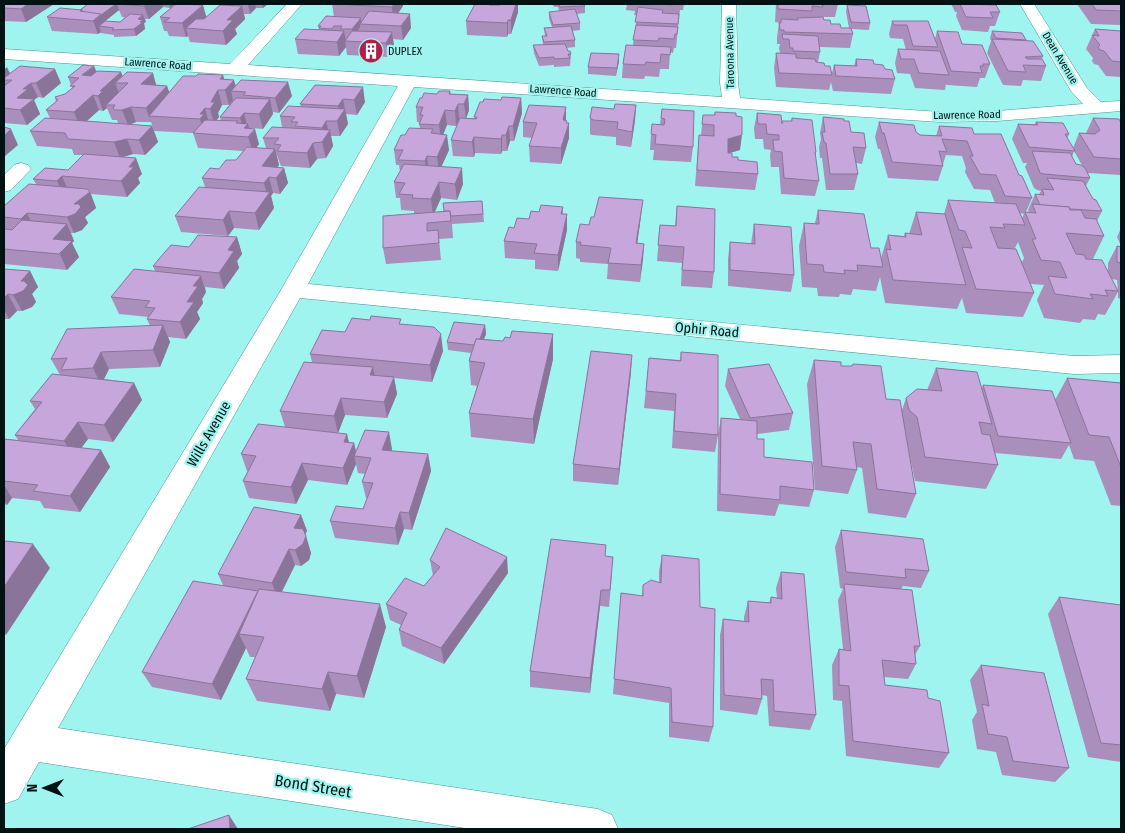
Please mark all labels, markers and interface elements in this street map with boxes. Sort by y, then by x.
street label: Taroona Avenue [723,17,737,89]
street label: Dean Avenue [1039,30,1081,86]
building icon: DUPLEX [358,38,384,64]
place label: DUPLEX [388,45,423,58]
street label: Lawrence Road [124,55,192,73]
street label: Lawrence Road [529,82,597,100]
street label: Lawrence Road [933,108,1001,122]
street label: Ophir Road [674,319,740,341]
street label: Wills Avenue [183,398,235,470]
north arrow [20,763,70,813]
street label: Bond Street [273,771,353,802]
text: N [24,784,41,792]

